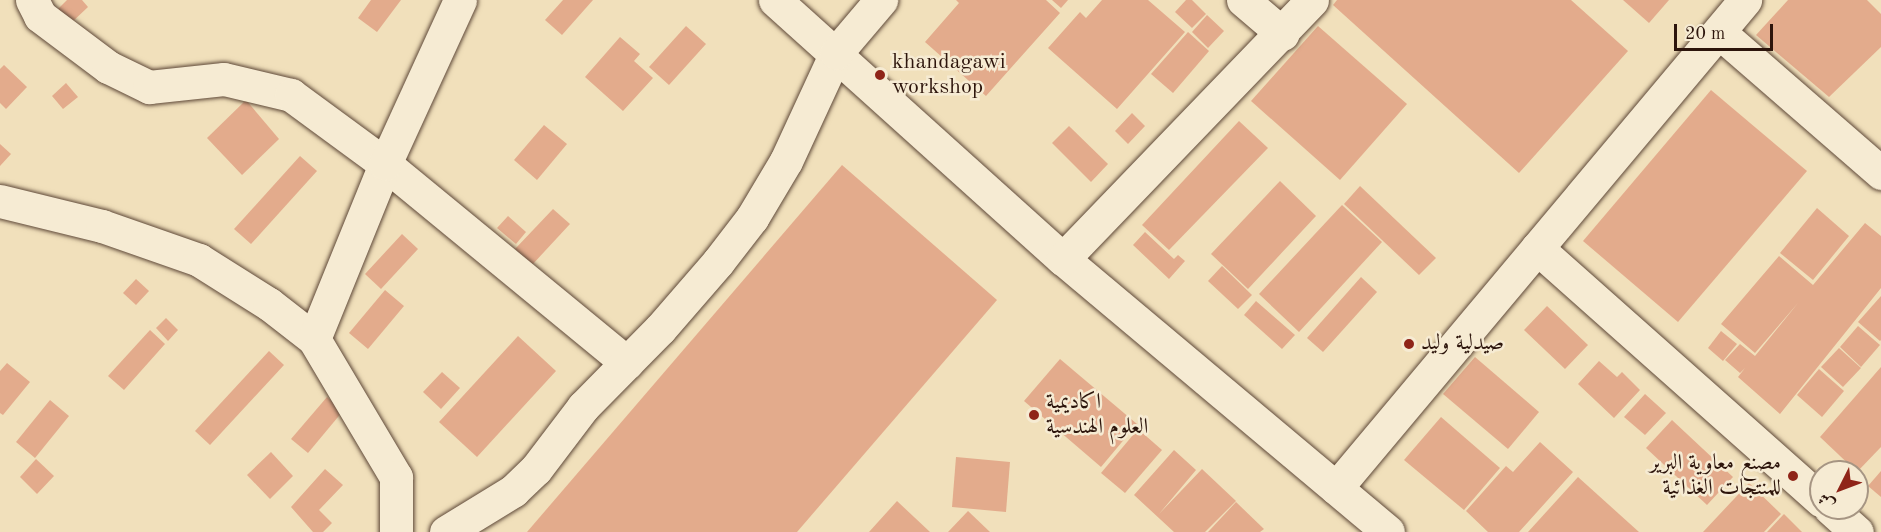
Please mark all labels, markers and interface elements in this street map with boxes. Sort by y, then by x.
scale bar [1677,12,1776,50]
text: 20 m [1685,25,1725,43]
place label: khandagawi workshop [892,49,1006,100]
marker: khandagawi workshop [873,68,887,82]
place label: صيدلية وليد [1421,331,1504,357]
marker: صيدلية وليد [1402,337,1416,351]
place label: اكاديمية العلوم الهندسية [1046,389,1148,440]
marker: اكاديمية العلوم الهندسية [1027,408,1041,422]
place label: مصنع معاوية البرير للمنتجات الغذائية [1649,450,1781,502]
north arrow [1809,460,1869,520]
marker: مصنع معاوية البرير للمنتجات الغذائية [1786,469,1800,483]
text: ش [1816,489,1838,512]

